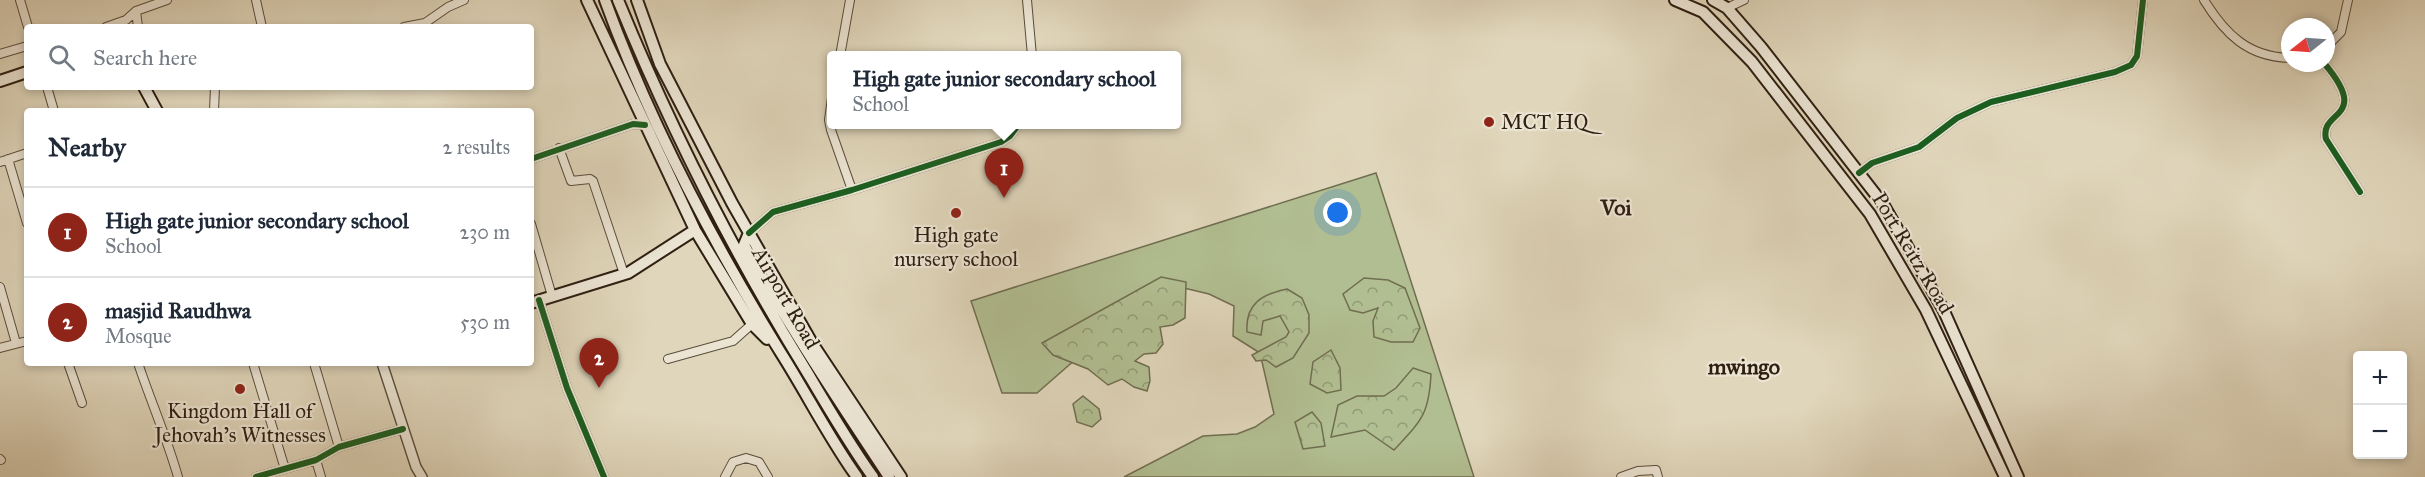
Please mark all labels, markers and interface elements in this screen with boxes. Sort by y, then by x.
north arrow [2281,18,2335,72]
search box [24,24,534,90]
icon: search [45,41,78,74]
text: Search here [93,44,197,71]
popup [827,51,1181,129]
text: High gate junior secondary school [852,65,1156,92]
text: School [852,92,909,116]
place label: MCT HQ [1501,109,1604,135]
marker: MCT HQ [1482,115,1496,129]
text: Nearby [48,131,126,163]
text: 2 results [442,135,510,159]
pin: 1 [984,148,1024,198]
street label: Port Reitz Road [1866,187,1960,319]
district label: Voi [1599,194,1632,221]
your location [1323,198,1352,227]
marker: High gate nursery school [949,206,963,220]
text: High gate junior secondary school [105,207,409,234]
text: 1 [64,220,71,244]
text: 230 m [459,220,510,244]
place label: High gate nursery school [894,222,1018,272]
text: School [105,234,162,258]
street label: Airport Road [746,241,826,354]
text: masjid Raudhwa [105,297,251,324]
text: 2 [63,310,72,334]
text: 530 m [460,310,510,334]
text: Mosque [105,324,171,348]
pin: 2 [580,338,618,388]
map controls [2353,351,2407,459]
button: + [2353,351,2407,405]
district label: mwingo [1707,353,1780,380]
marker: Kingdom Hall of Jehovah's Witnesses [233,382,247,396]
place label: Kingdom Hall of Jehovah's Witnesses [152,398,326,448]
button: − [2353,405,2407,459]

